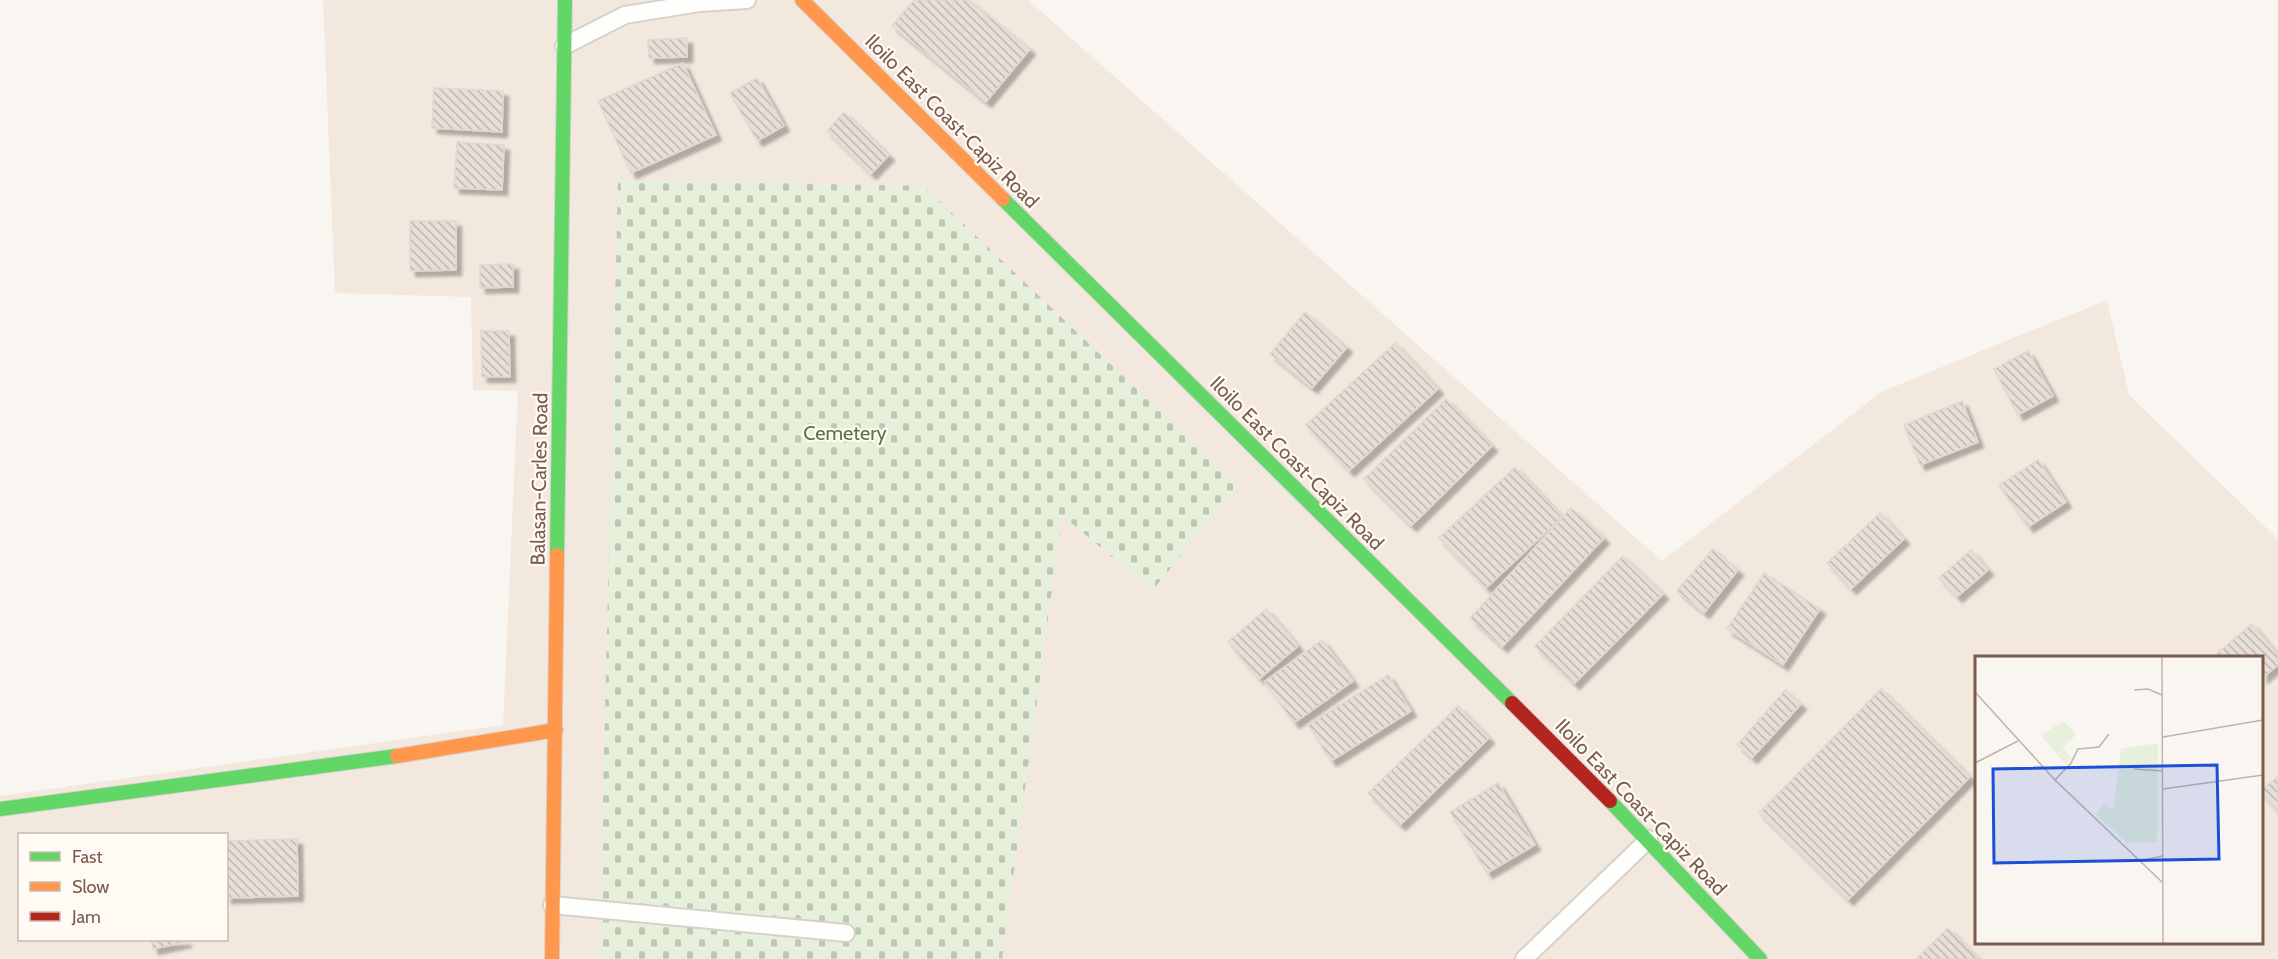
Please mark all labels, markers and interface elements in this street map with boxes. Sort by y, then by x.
street label: Iloilo East Coast-Capiz Road [860,29,1044,213]
street label: Iloilo East Coast-Capiz Road [1205,371,1389,555]
street label: Balasan-Carles Road [525,392,553,566]
park label: Cemetery [803,421,887,445]
inset map [1975,656,2263,944]
street label: Iloilo East Coast-Capiz Road [1550,714,1732,900]
legend [18,833,228,941]
text: Fast [72,846,103,868]
text: Slow [72,876,109,898]
text: Jam [71,906,101,928]

